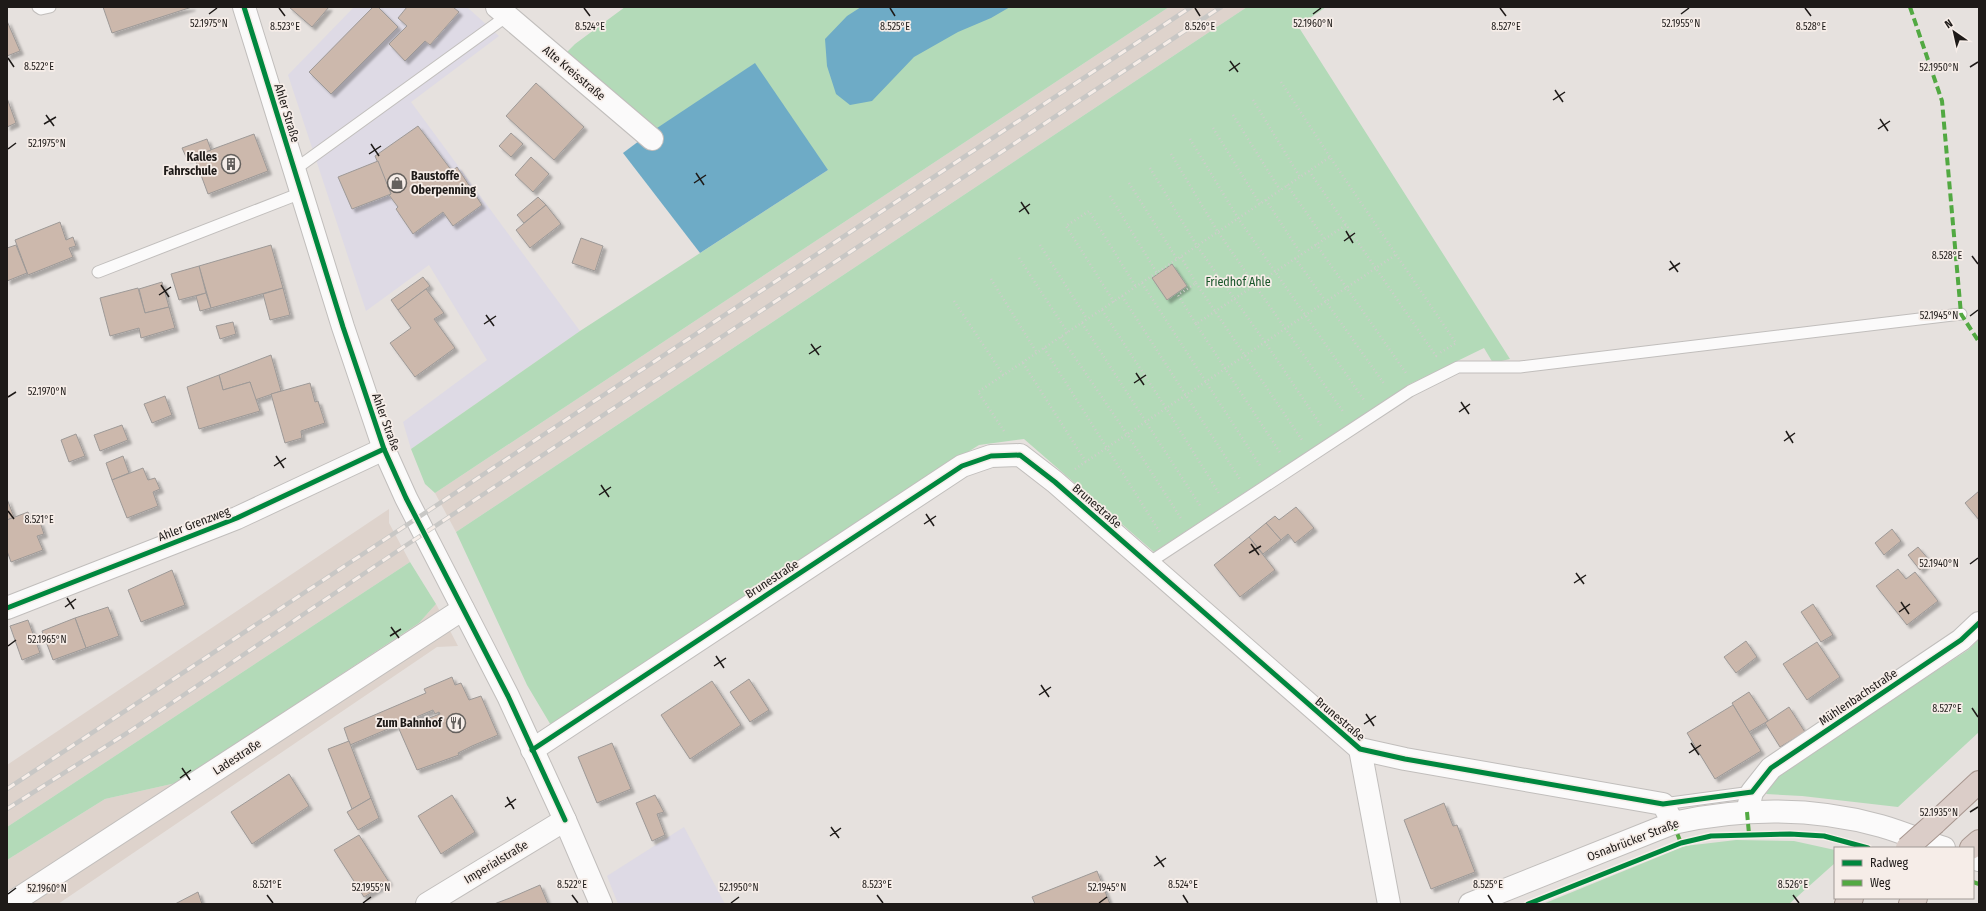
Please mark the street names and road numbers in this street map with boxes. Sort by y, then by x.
street label: Alte Kreisstraße [540,43,608,103]
street label: Ahler Straße [271,82,303,144]
street label: Ahler Straße [369,391,403,453]
street label: Brunestraße [1070,481,1124,531]
street label: Ahler Grenzweg [156,504,232,544]
street label: Brunestraße [743,557,801,601]
street label: Mühlenbachstraße [1816,666,1900,728]
street label: Brunestraße [1312,694,1368,744]
street label: Ladestraße [210,736,264,778]
street label: Osnabrücker Straße [1585,816,1681,864]
street label: Imperialstraße [462,837,530,887]

